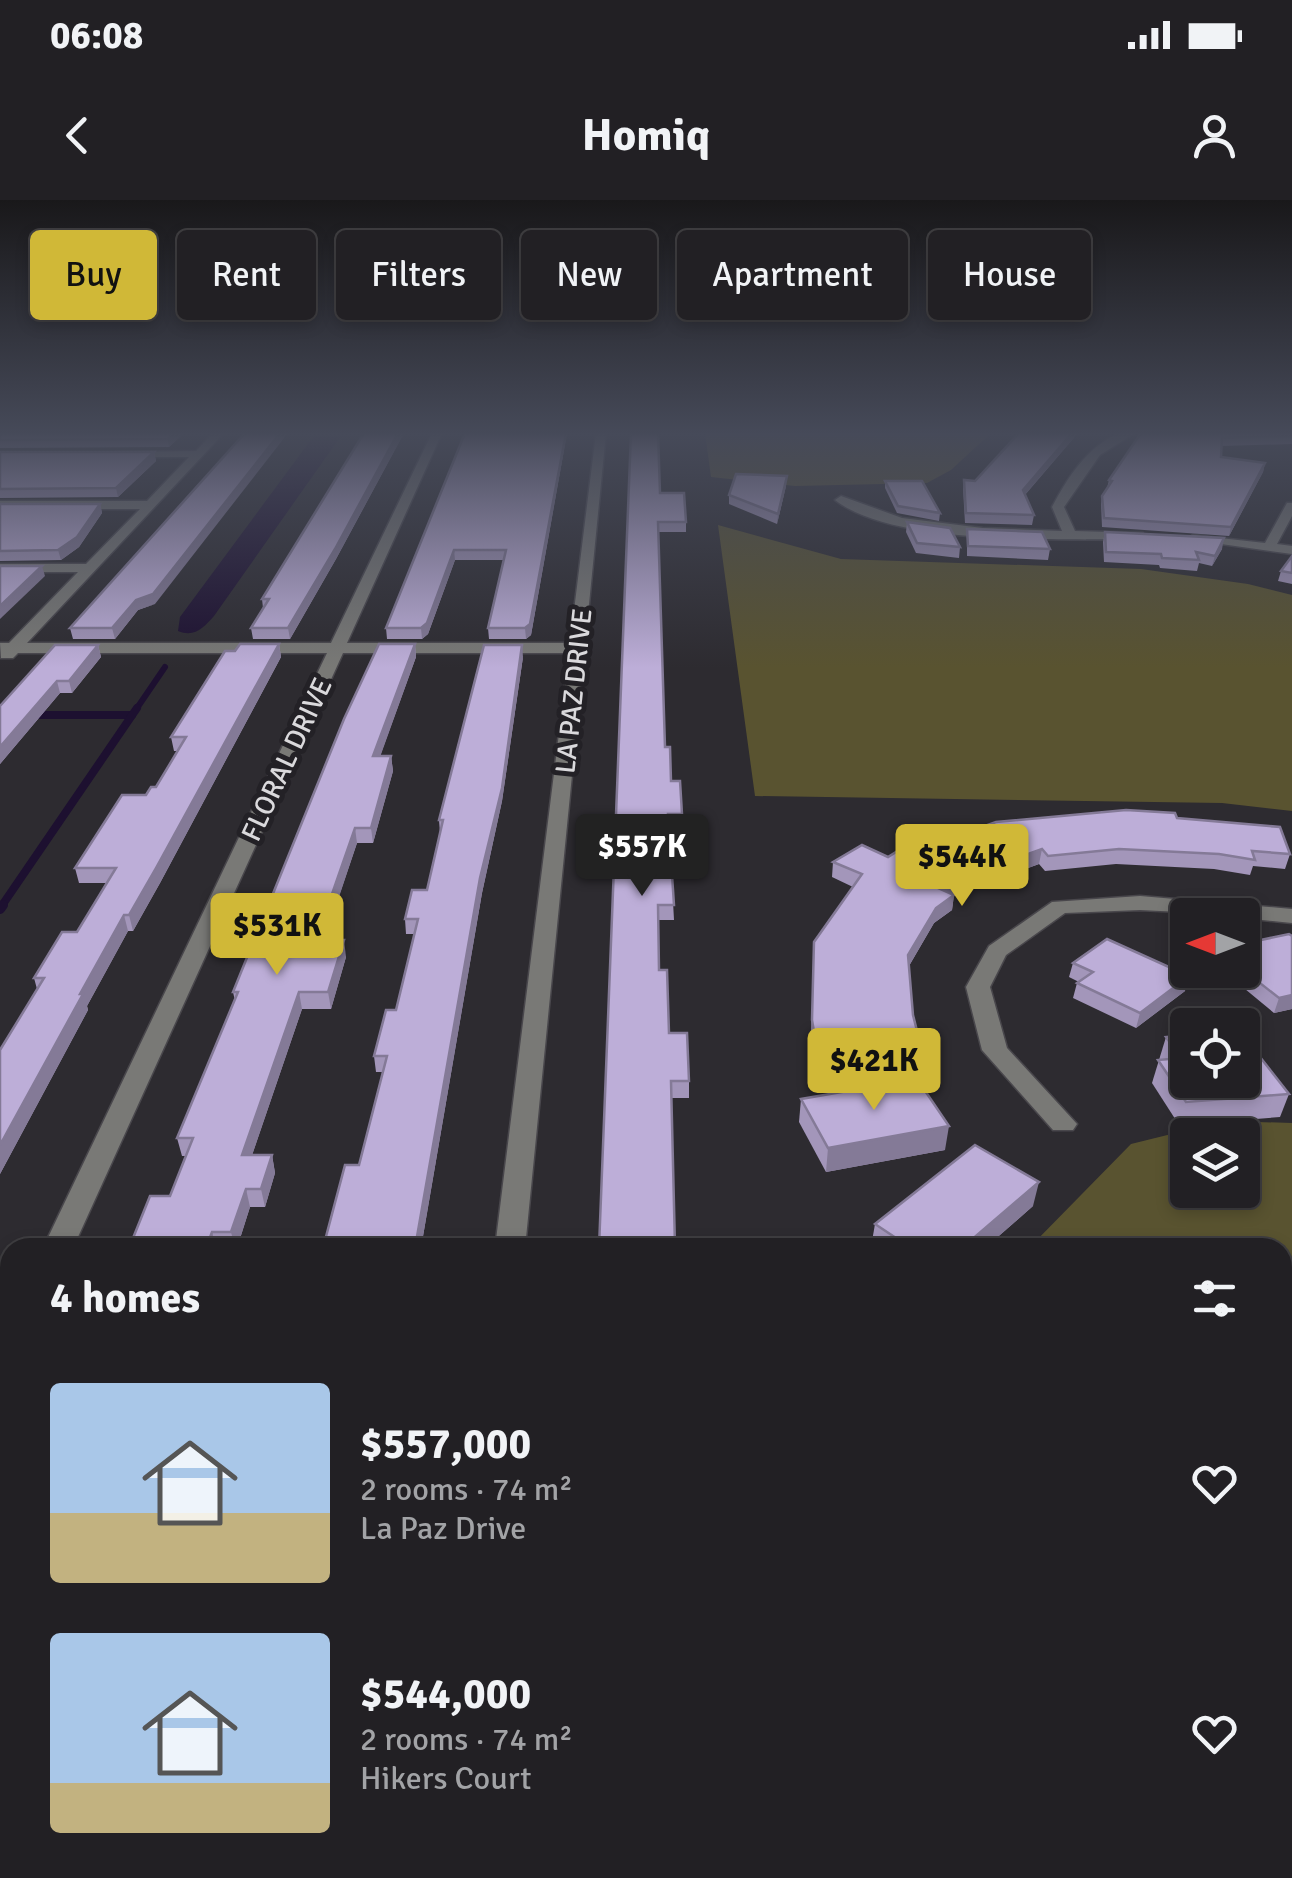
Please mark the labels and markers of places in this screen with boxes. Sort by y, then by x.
pin: $557K [572,814,712,899]
pin: $544K [892,824,1032,909]
pin: $531K [207,893,347,978]
pin: $421K [804,1028,944,1113]

